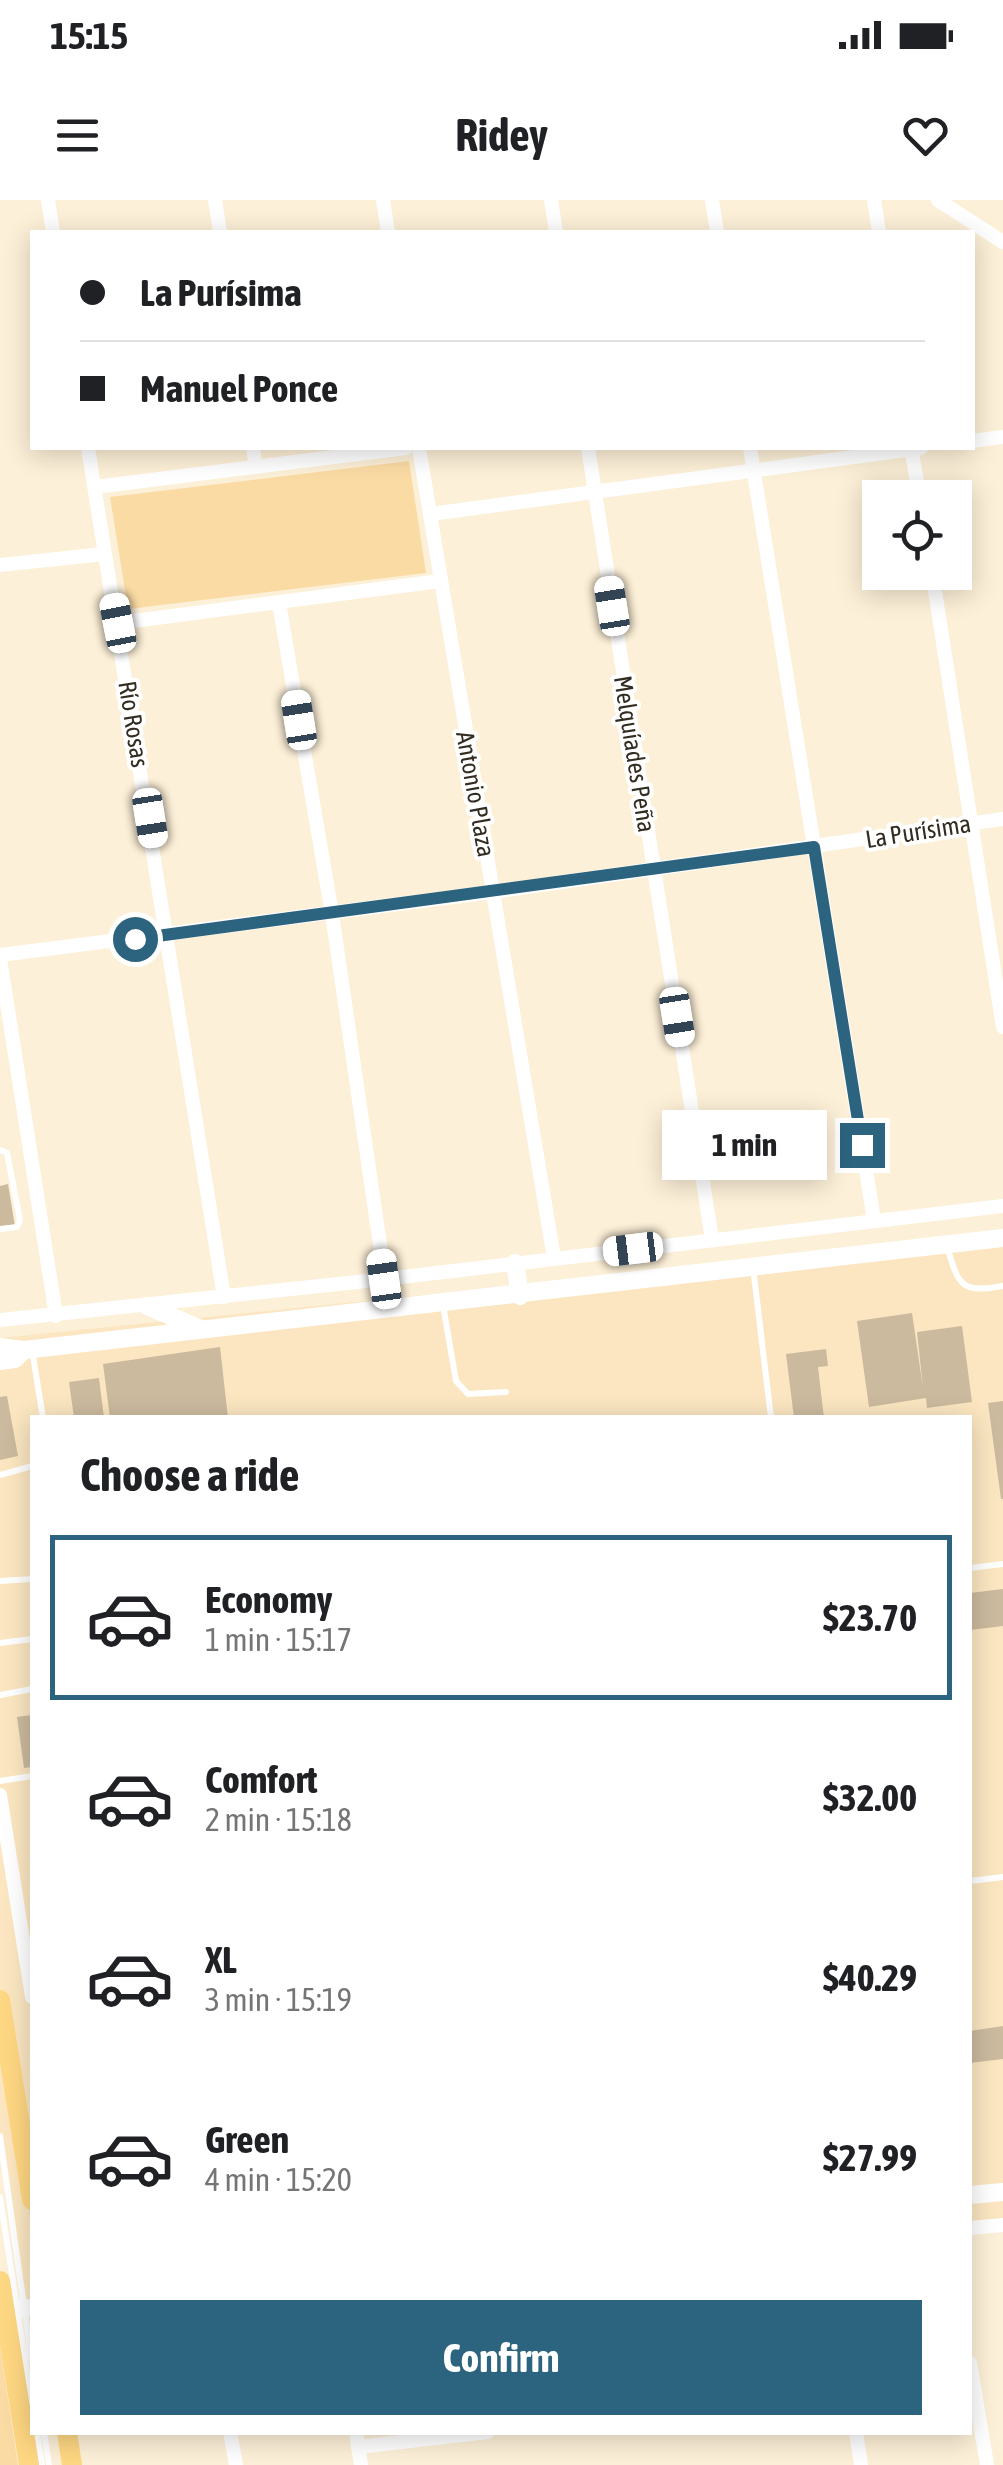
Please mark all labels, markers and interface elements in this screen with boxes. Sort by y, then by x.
text: 15:15 [50,14,128,57]
icon: menu [50,108,105,163]
icon: heart [898,108,953,163]
text: Ridey [455,109,548,161]
text: La Purísima [140,271,302,314]
text: Manuel Ponce [140,367,338,410]
map controls [862,480,972,590]
button: locate [862,480,972,590]
car [592,574,632,638]
car [98,591,138,655]
street label: Melquíades Peña [609,674,661,834]
street label: Río Rosas [113,679,155,769]
car [279,688,319,752]
street label: Antonio Plaza [451,729,501,859]
car [130,786,170,850]
street label: La Purísima [863,809,973,853]
route start [113,917,158,962]
car [657,985,697,1049]
callout: 1 min [662,1110,827,1180]
route end [840,1123,885,1168]
text: 1 min [712,1126,777,1163]
car [601,1230,665,1268]
car [365,1247,403,1311]
text: Choose a ride [80,1449,299,1501]
icon: car [85,1573,175,1663]
text: Economy [205,1578,332,1621]
text: $23.70 [823,1596,917,1639]
text: 1 min · 15:17 [205,1621,352,1658]
icon: car [85,1753,175,1843]
text: Comfort [205,1758,317,1801]
text: $32.00 [823,1776,917,1819]
text: 2 min · 15:18 [205,1801,352,1838]
icon: car [85,1933,175,2023]
text: XL [205,1938,237,1981]
text: $40.29 [823,1956,917,1999]
text: 3 min · 15:19 [205,1981,352,2018]
icon: car [85,2113,175,2203]
text: Green [205,2118,289,2161]
text: $27.99 [823,2136,917,2179]
text: 4 min · 15:20 [205,2161,352,2198]
button: Confirm [80,2300,922,2415]

